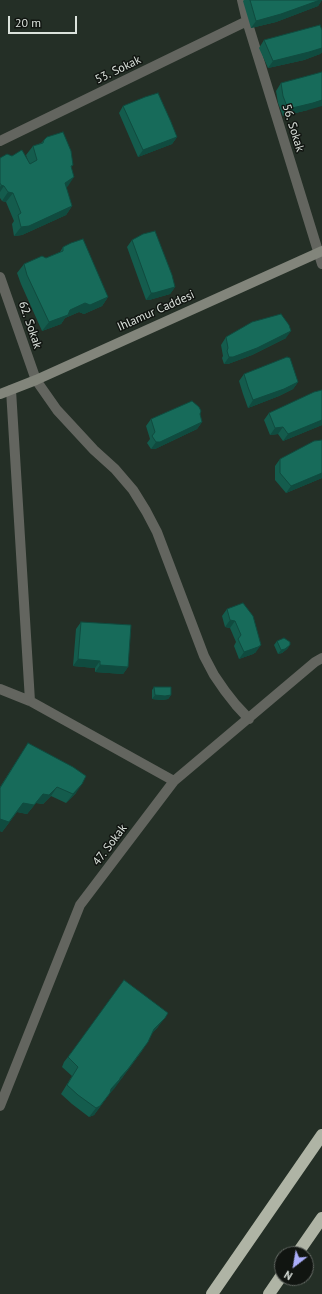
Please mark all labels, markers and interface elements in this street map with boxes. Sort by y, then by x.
scale bar [10,8,79,34]
text: 20 m [15,15,41,30]
street label: 53. Sokak [93,53,143,87]
street label: 56. Sokak [279,102,307,154]
street label: Ihlamur Caddesi [115,288,197,334]
street label: 62. Sokak [15,299,45,351]
street label: 47. Sokak [90,822,130,868]
north arrow [274,1246,314,1286]
text: N [282,1268,295,1283]

